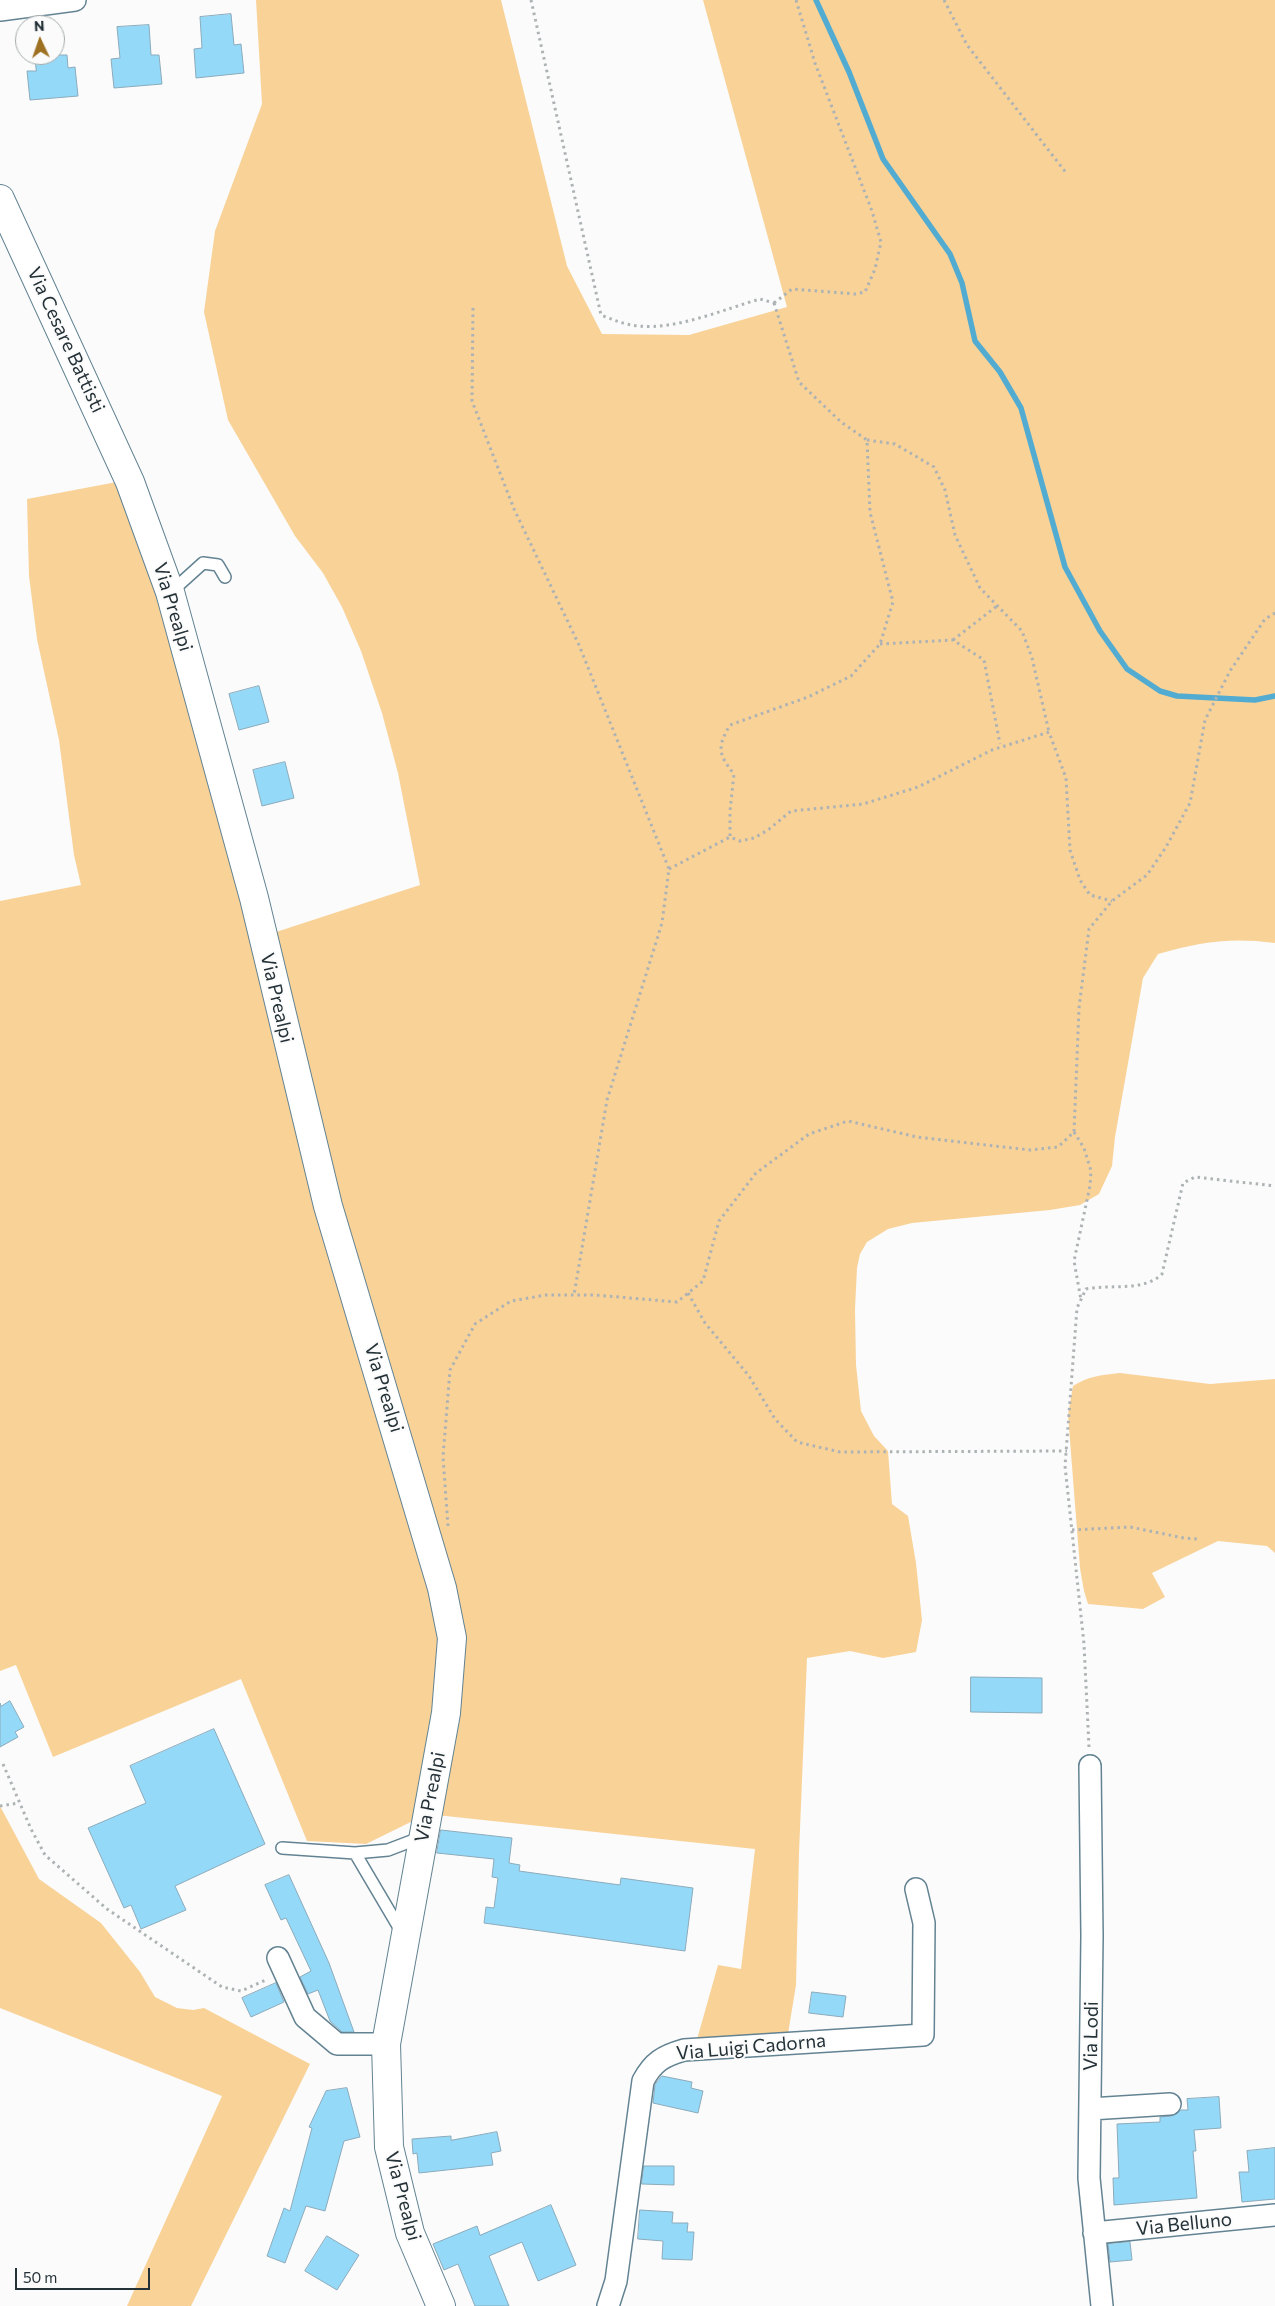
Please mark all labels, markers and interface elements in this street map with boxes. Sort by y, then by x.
north arrow [15,15,65,65]
text: N [34,17,45,34]
street label: Via Cesare Battisti [22,264,110,416]
street label: Via Prealpi [149,560,197,654]
street label: Via Prealpi [256,951,298,1045]
street label: Via Prealpi [360,1341,408,1435]
street label: Via Prealpi [410,1750,450,1844]
street label: Via Lodi [1079,2001,1103,2071]
street label: Via Luigi Cadorna [675,2029,827,2065]
street label: Via Prealpi [380,2149,426,2243]
street label: Via Belluno [1135,2208,1233,2240]
scale bar [18,2258,152,2290]
text: 50 m [23,2268,57,2286]

